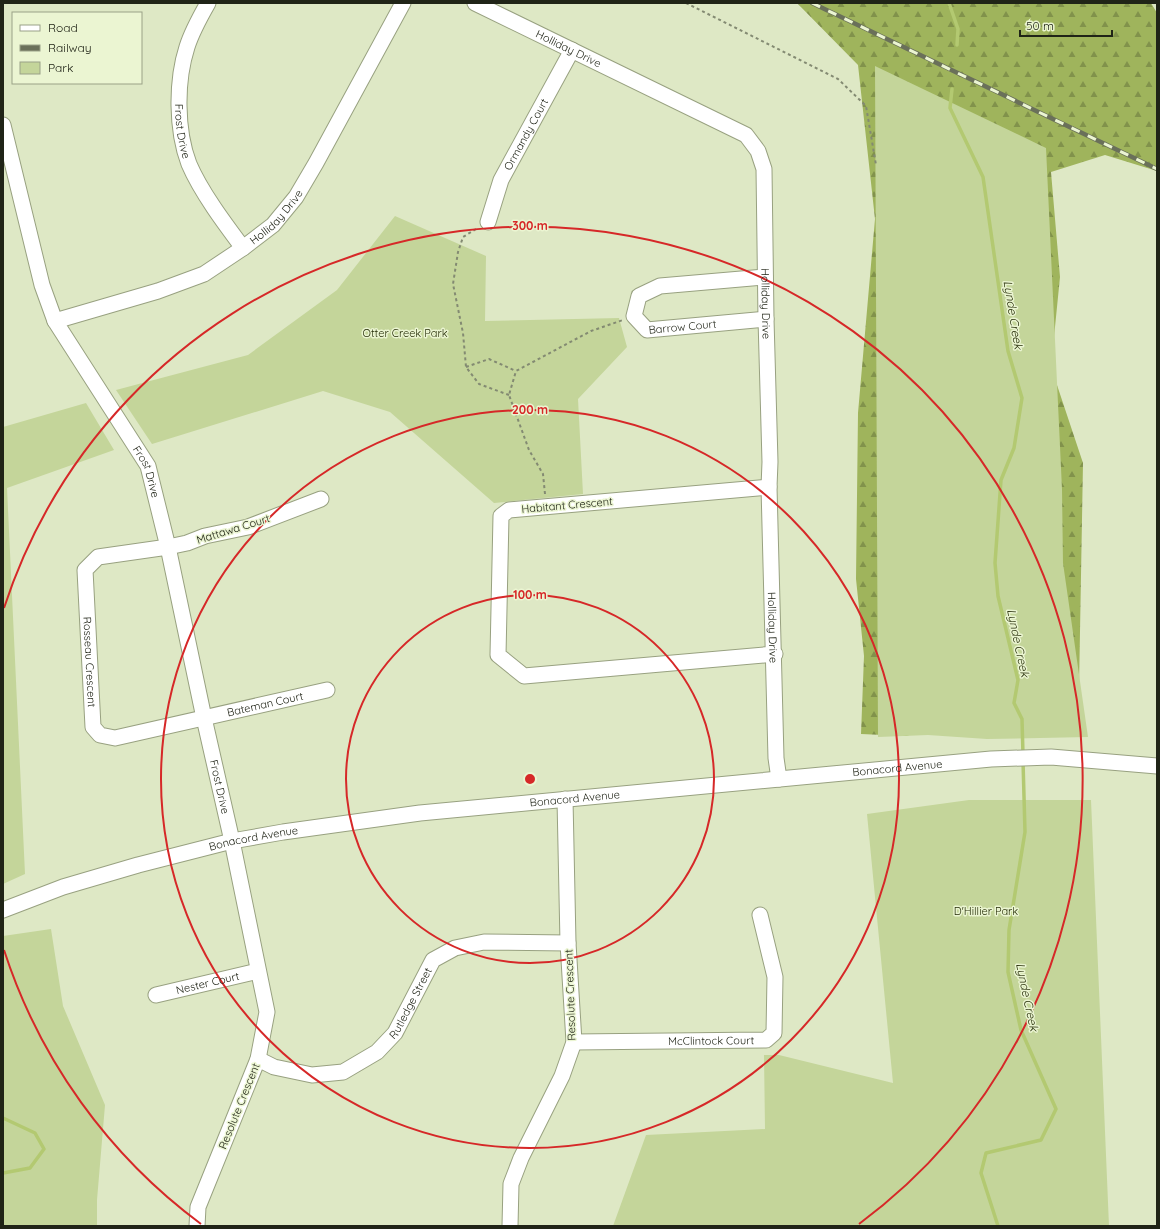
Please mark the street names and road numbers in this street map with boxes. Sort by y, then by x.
street label: Holliday Drive [533,27,604,70]
street label: Ormandy Court [501,96,551,173]
street label: Frost Drive [172,104,194,160]
street label: Holliday Drive [247,187,306,247]
street label: Holliday Drive [758,268,774,339]
street label: Barrow Court [648,317,717,337]
street label: Frost Drive [130,443,163,499]
street label: Habitant Crescent [521,494,614,516]
street label: Mattawa Court [195,511,272,547]
street label: Holliday Drive [765,592,781,663]
street label: Rosseau Crescent [80,616,99,708]
street label: Bateman Court [226,689,305,719]
street label: Bonacord Avenue [852,757,943,779]
street label: Frost Drive [207,758,233,815]
street label: Bonacord Avenue [529,787,621,810]
street label: Bonacord Avenue [207,823,299,854]
street label: Resolute Crescent [561,949,579,1041]
street label: Rutledge Street [386,965,435,1042]
street label: Nester Court [175,969,241,997]
street label: McClintock Court [668,1033,754,1048]
street label: Resolute Crescent [215,1061,263,1151]

